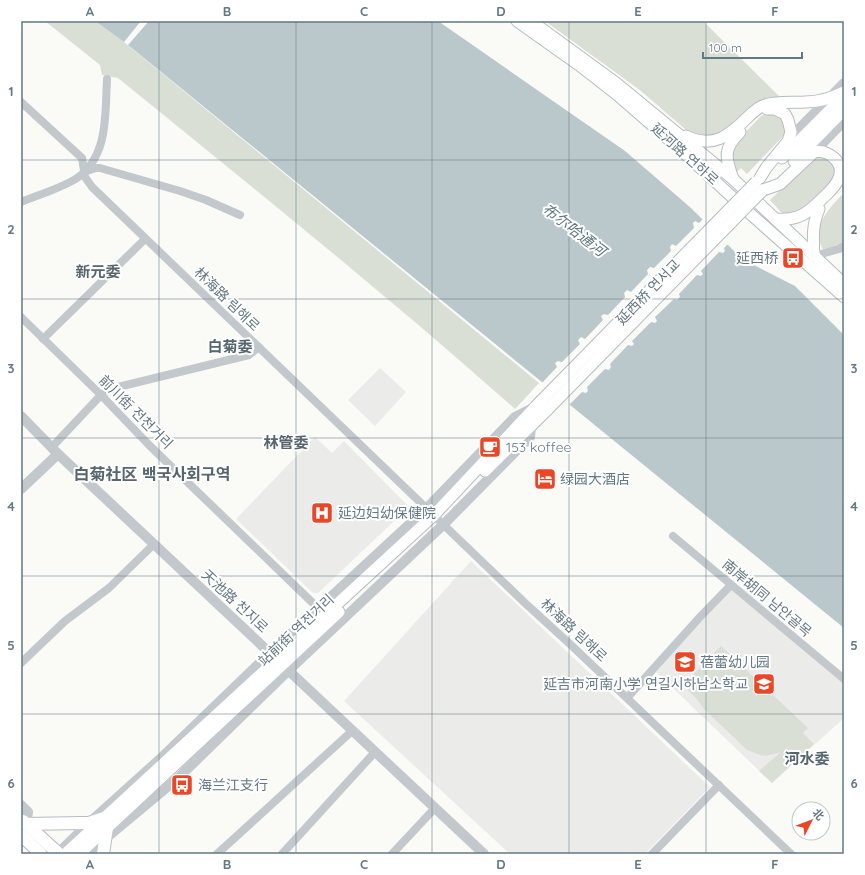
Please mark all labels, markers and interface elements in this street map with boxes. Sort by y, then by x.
text: A [86,3,95,19]
text: B [223,3,231,19]
text: C [360,3,368,19]
text: D [496,3,506,19]
text: E [634,3,642,19]
text: F [771,3,779,19]
scale bar [703,34,802,60]
text: 100 m [709,40,742,55]
text: 1 [8,83,14,99]
text: 1 [851,83,857,99]
street label: 延河路 연하로 [648,119,722,189]
water label: 布尔哈通河 [539,199,612,262]
text: 2 [7,221,15,237]
text: 2 [850,221,858,237]
bus stop icon: 延西桥 [780,245,806,271]
place label: 延西桥 [736,249,778,267]
street label: 延西桥 연서교 [612,255,684,329]
district label: 新元委 [75,262,121,281]
street label: 林海路 림해로 [190,263,264,335]
district label: 白菊委 [207,337,253,356]
text: 3 [8,360,15,376]
text: 3 [851,360,858,376]
street label: 前川街 전천거리 [95,371,177,453]
district label: 林管委 [263,433,309,452]
cafe icon: 153 koffee [477,434,503,460]
place label: 153 koffee [506,438,572,456]
district label: 白菊社区 백국사회구역 [74,464,230,484]
hotel icon: 绿园大酒店 [532,466,558,492]
place label: 绿园大酒店 [560,470,630,488]
text: 4 [7,498,15,514]
text: 4 [850,498,858,514]
hospital icon: 延边妇幼保健院 [309,500,335,526]
place label: 延边妇幼保健院 [338,504,436,522]
street label: 南岸胡同 남안골목 [719,555,816,641]
street label: 天池路 천지로 [198,566,272,636]
street label: 站前街 역전거리 [254,590,338,670]
street label: 林海路 림해로 [537,595,611,665]
text: 5 [7,637,15,653]
text: 5 [850,637,858,653]
school or university icon: 蓓蕾幼儿园 [672,649,698,675]
place label: 蓓蕾幼儿园 [700,653,770,671]
school or university icon: 延吉市河南小学 연길시하남소학교 [751,671,777,697]
place label: 延吉市河南小学 연길시하남소학교 [543,675,748,693]
district label: 河水委 [784,749,830,768]
bus stop icon: 海兰江支行 [169,772,195,798]
text: 6 [7,775,15,791]
text: 6 [850,775,858,791]
place label: 海兰江支行 [198,776,268,794]
north arrow [791,801,831,841]
text: 北 [810,806,827,823]
text: A [86,856,95,872]
text: B [223,856,231,872]
text: C [360,856,368,872]
text: D [496,856,506,872]
text: E [634,856,642,872]
text: F [771,856,779,872]

